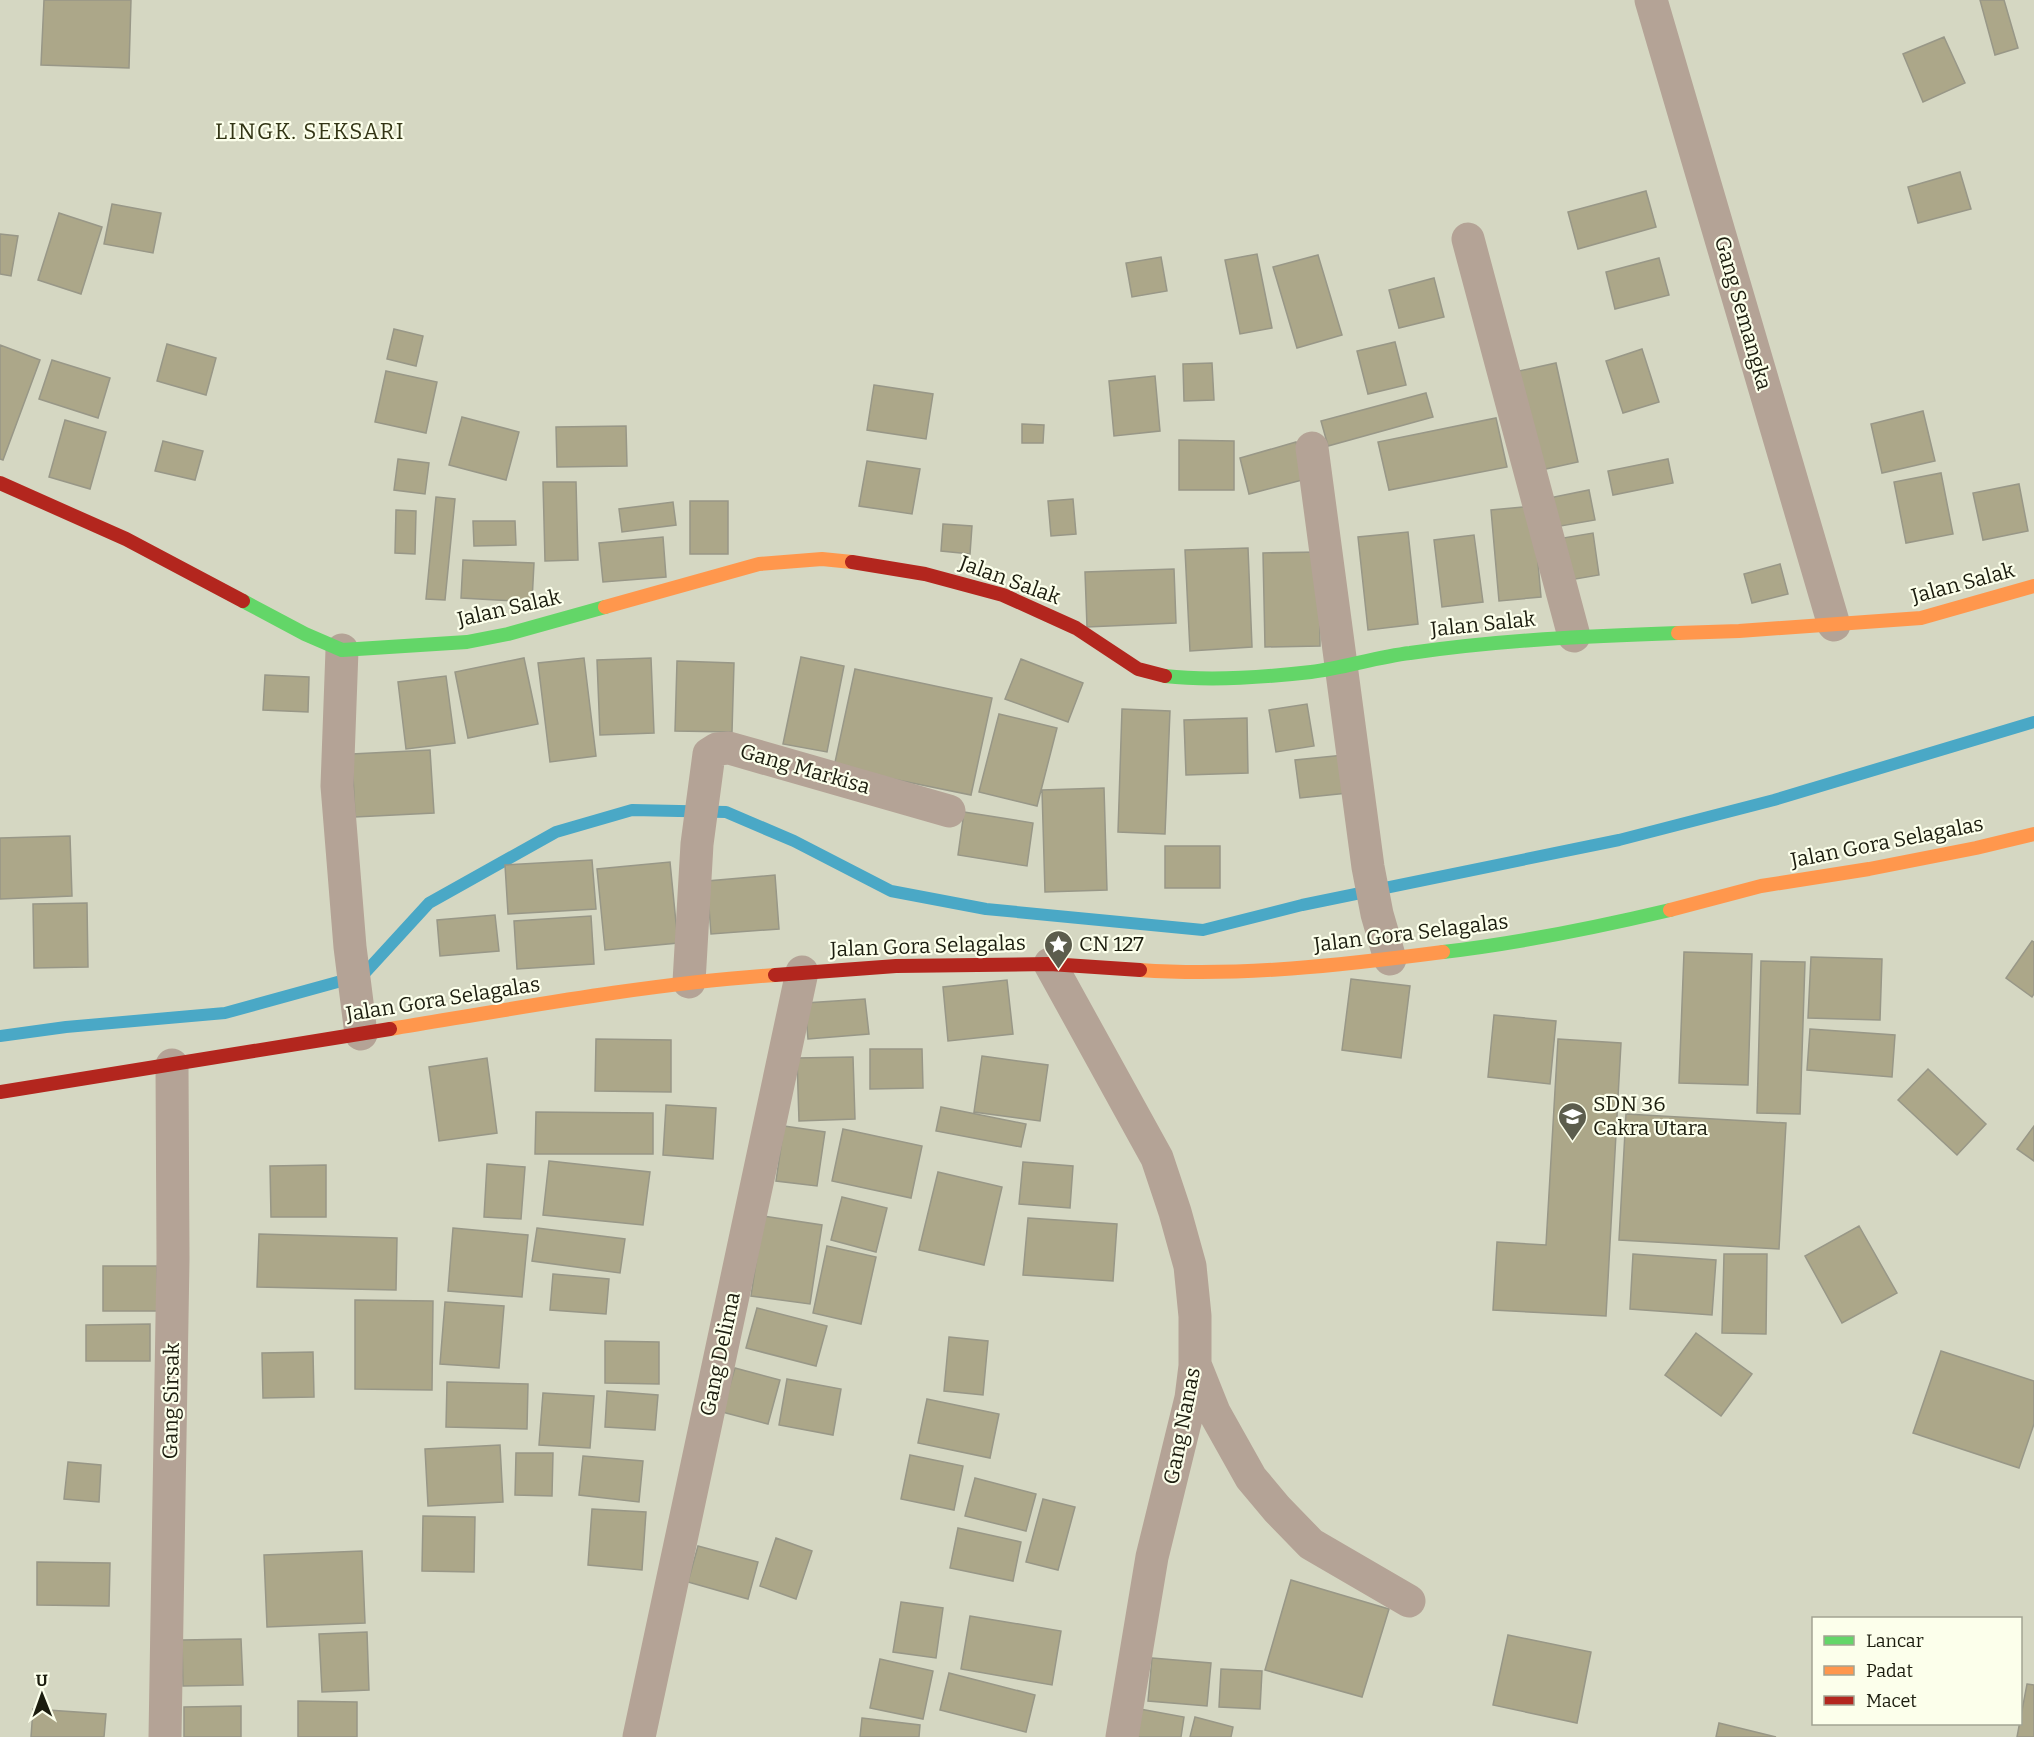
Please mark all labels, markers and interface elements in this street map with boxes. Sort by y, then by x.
district label: LINGK. SEKSARI [215,118,405,145]
street label: Gang Semangka [1709,233,1778,393]
street label: Jalan Salak [955,549,1064,610]
street label: Jalan Salak [1908,557,2017,609]
street label: Jalan Salak [454,583,563,633]
street label: Jalan Salak [1428,606,1537,643]
street label: Gang Markisa [737,738,873,800]
street label: Jalan Gora Selagalas [1787,811,1986,874]
street label: Jalan Gora Selagalas [1311,908,1510,958]
place icon: CN 127 [1042,928,1074,970]
street label: Jalan Gora Selagalas [829,930,1026,962]
place label: CN 127 [1079,931,1144,957]
street label: Jalan Gora Selagalas [343,971,542,1027]
place label: SDN 36 Cakra Utara [1593,1091,1708,1141]
school or university icon: SDN 36 Cakra Utara [1556,1100,1588,1142]
street label: Gang Delima [694,1289,746,1418]
street label: Gang Sirsak [157,1342,185,1460]
street label: Gang Nanas [1158,1365,1206,1487]
legend [1812,1617,2022,1725]
text: Lancar [1866,1630,1924,1652]
text: Padat [1866,1660,1913,1682]
north arrow [12,1665,72,1725]
text: U [36,1671,48,1690]
text: Macet [1866,1690,1917,1712]

